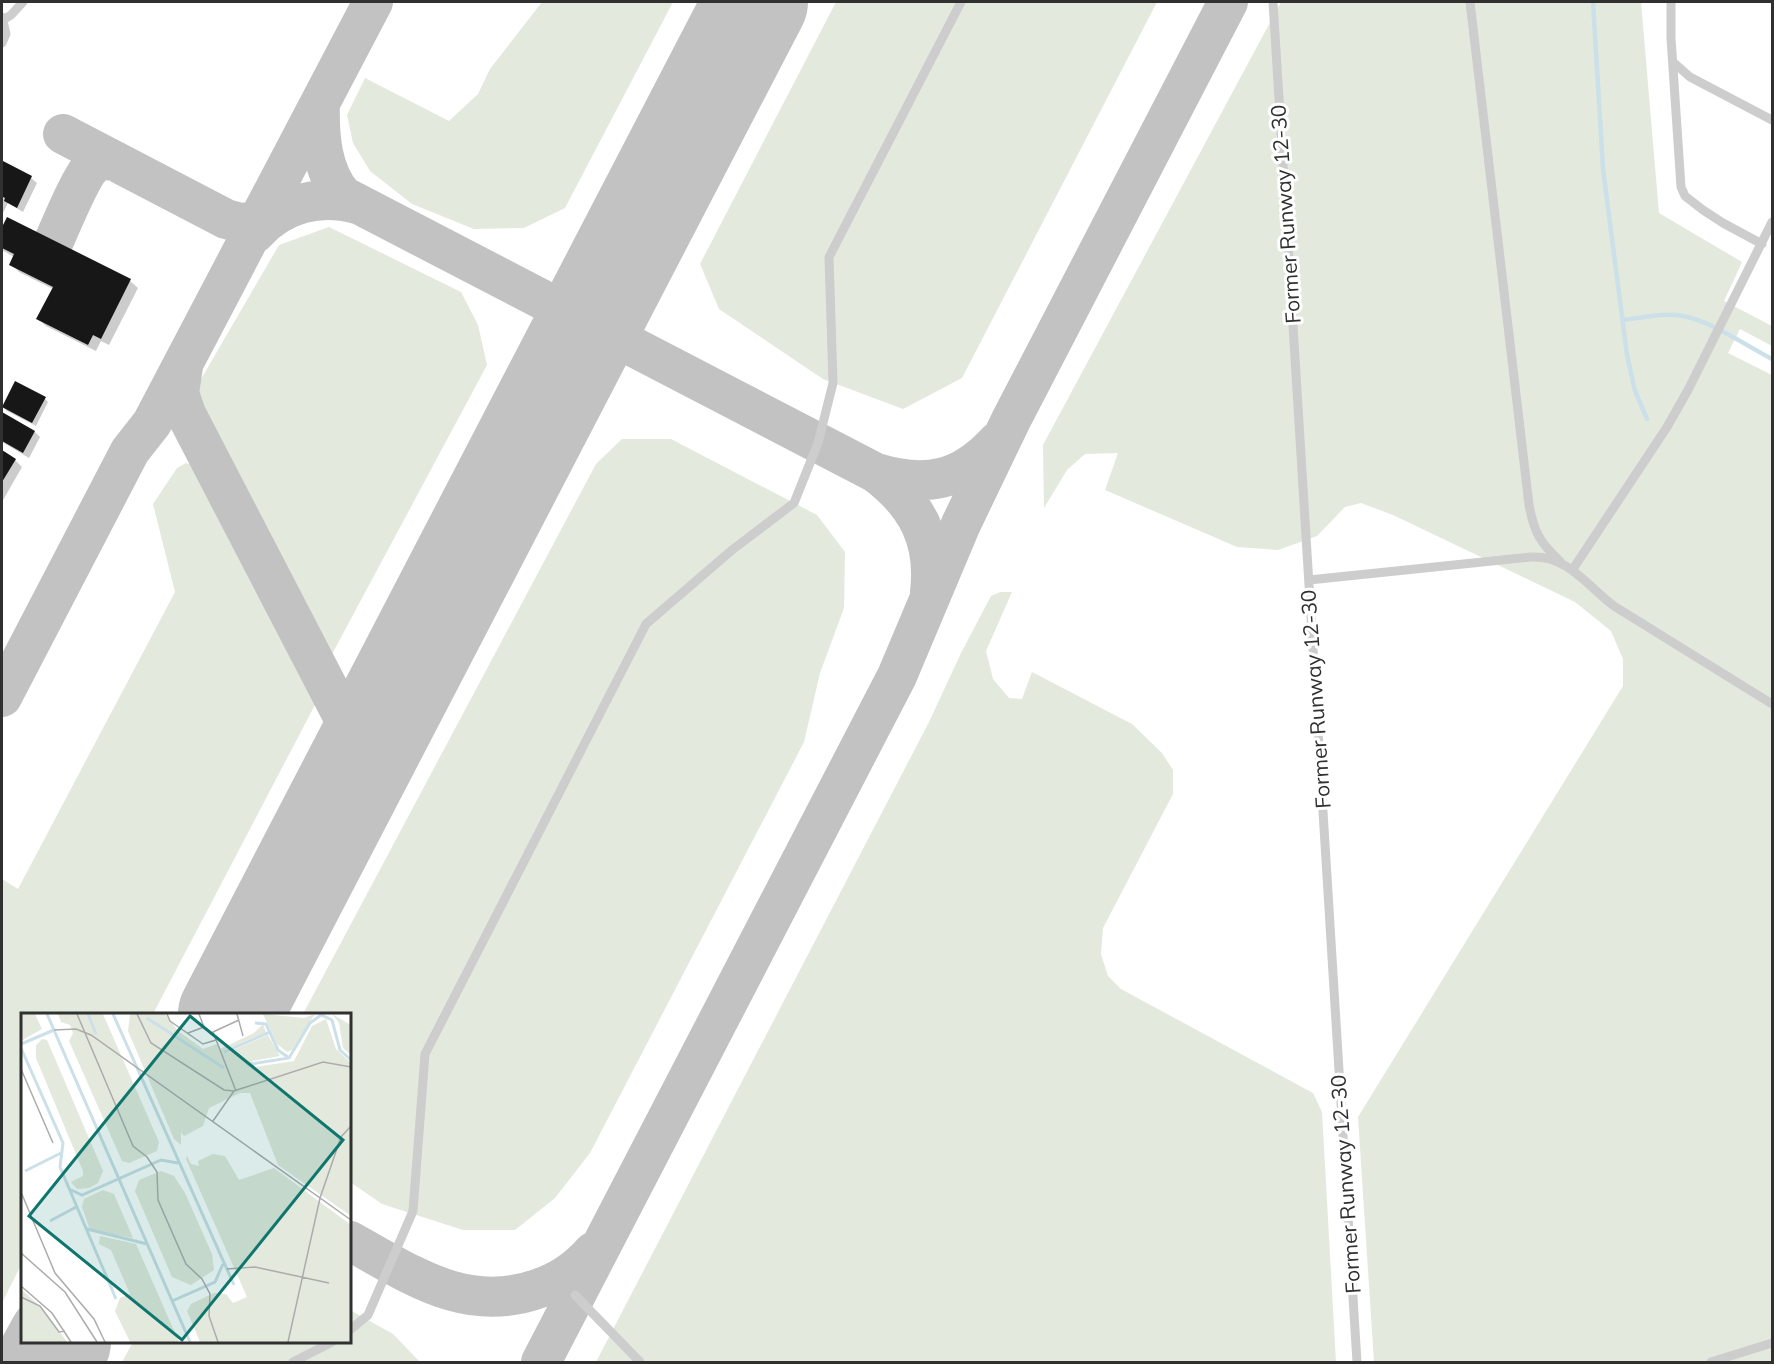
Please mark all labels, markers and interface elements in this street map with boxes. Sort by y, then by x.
street label: Former Runway 12-30 [1264,104,1306,324]
street label: Former Runway 12-30 [1294,589,1336,809]
inset map [21,1013,351,1343]
street label: Former Runway 12-30 [1324,1074,1366,1294]

